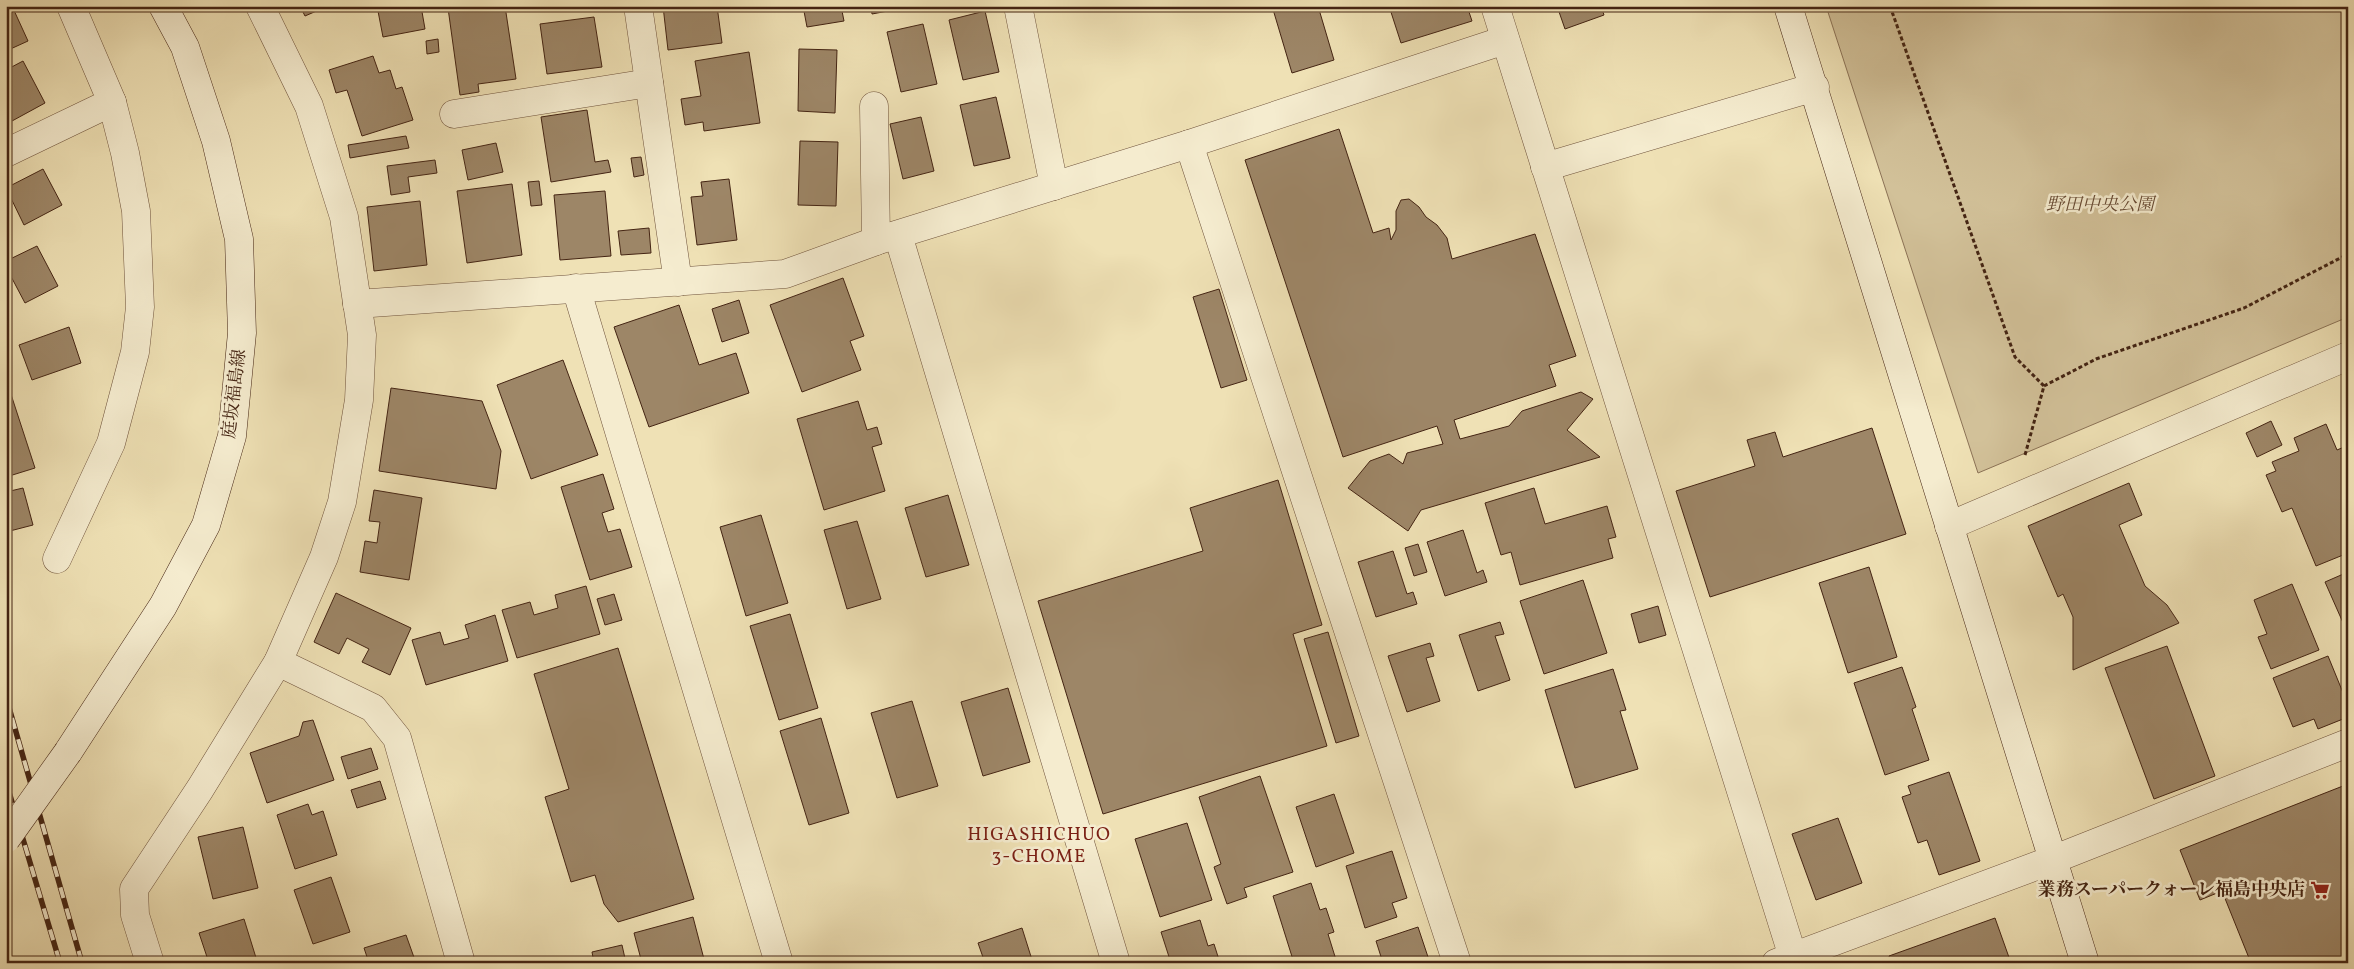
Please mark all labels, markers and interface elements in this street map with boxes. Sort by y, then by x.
park label: 野田中央公園 [2046,193,2157,218]
street label: 庭坂福島線 [217,348,253,440]
district label: HIGASHICHUO 3-CHOME [967,822,1111,870]
place label: 業務スーパークォーレ福島中央店 [2038,878,2305,903]
supermarket icon: 業務スーパークォーレ福島中央店 [2309,879,2331,901]

